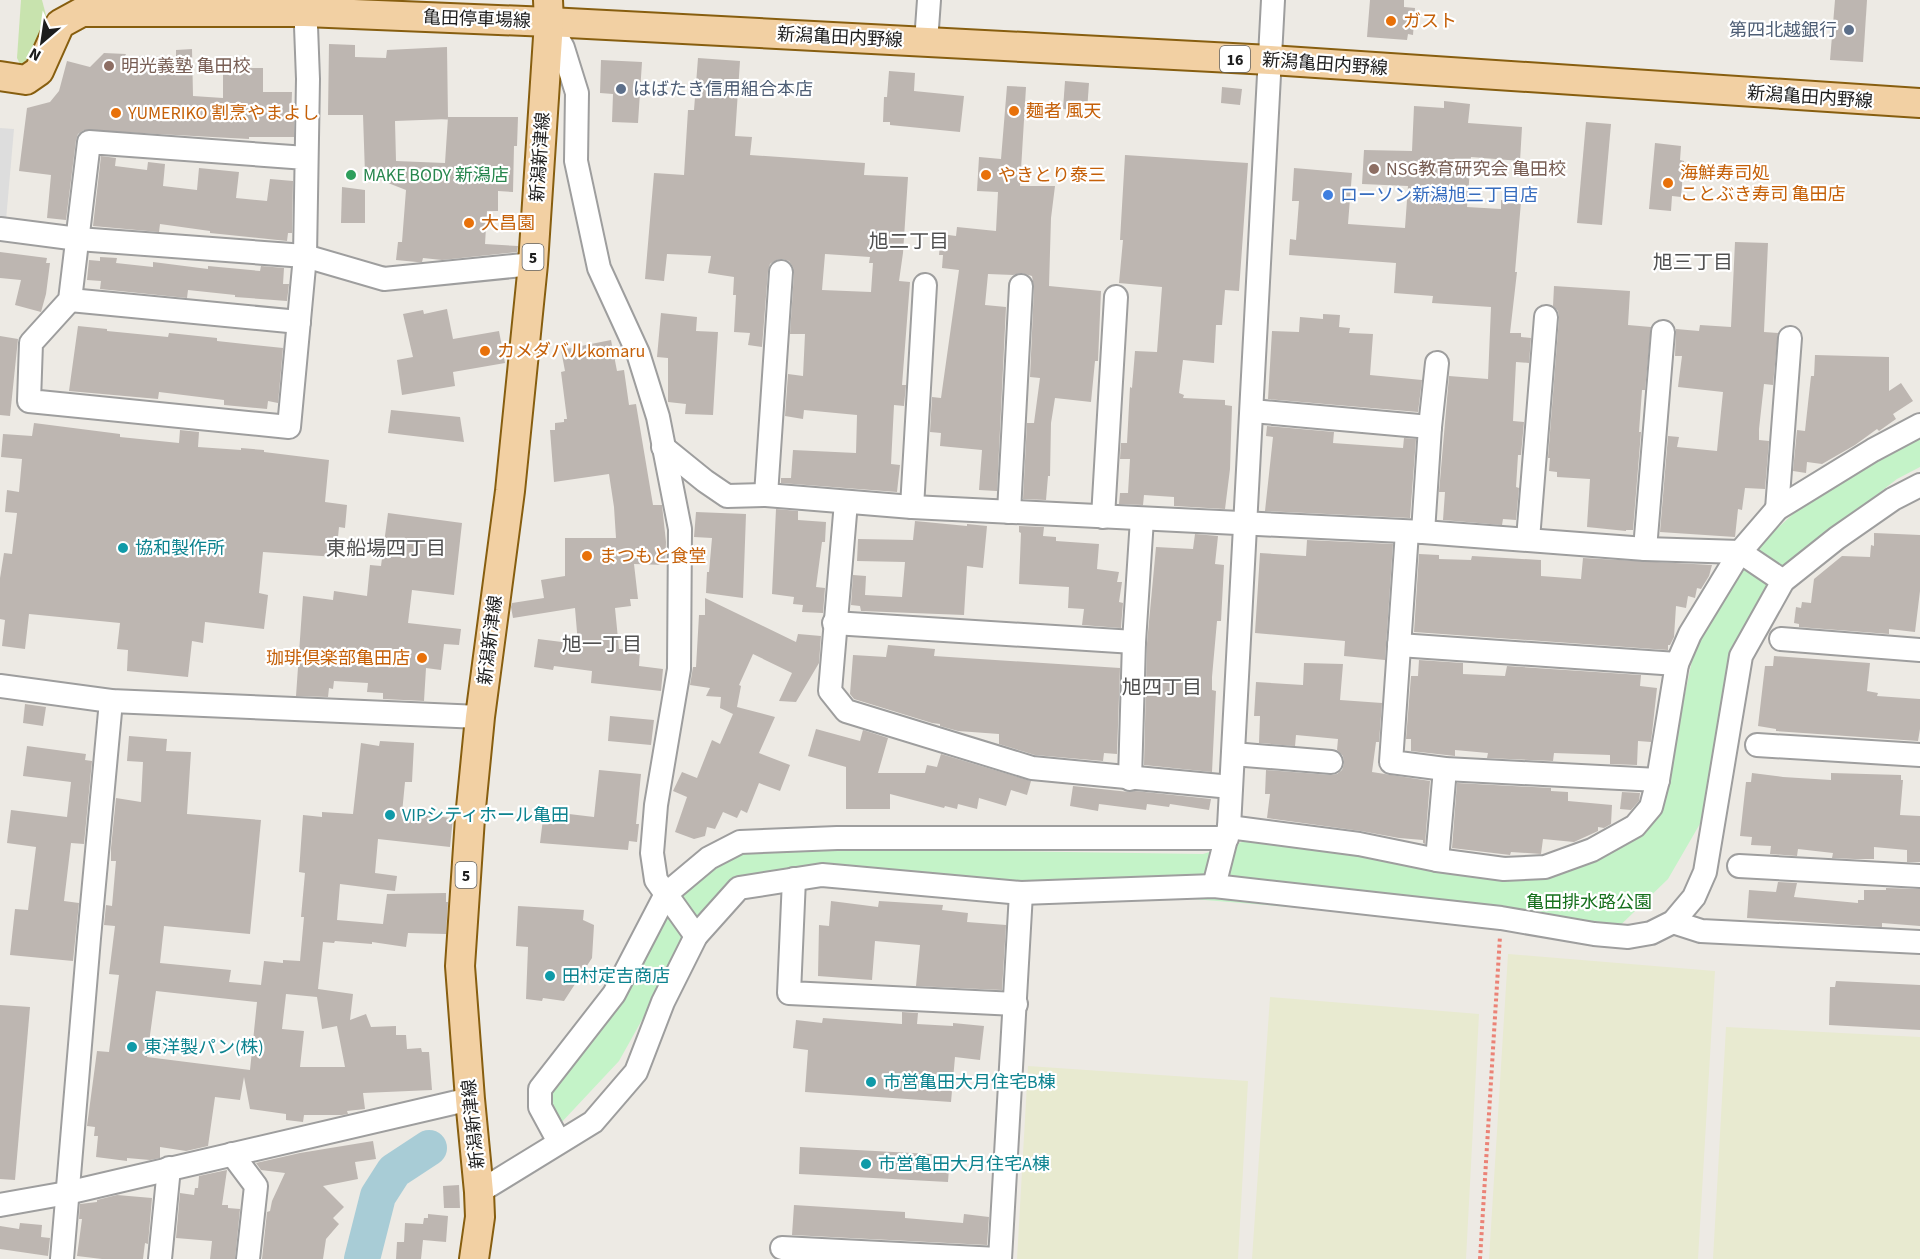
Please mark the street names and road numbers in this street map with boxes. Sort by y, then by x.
street label: 亀田停車場線 [423,5,531,34]
street label: 新潟亀田内野線 [776,22,904,53]
road number: 16 [1220,46,1250,72]
street label: 新潟亀田内野線 [1261,48,1389,81]
street label: 新潟亀田内野線 [1746,81,1874,114]
street label: 新潟新津線 [525,111,556,203]
road number: 5 [522,244,544,270]
street label: 新潟新津線 [473,594,508,686]
road number: 5 [456,862,476,888]
street label: 新潟新津線 [456,1078,491,1170]

